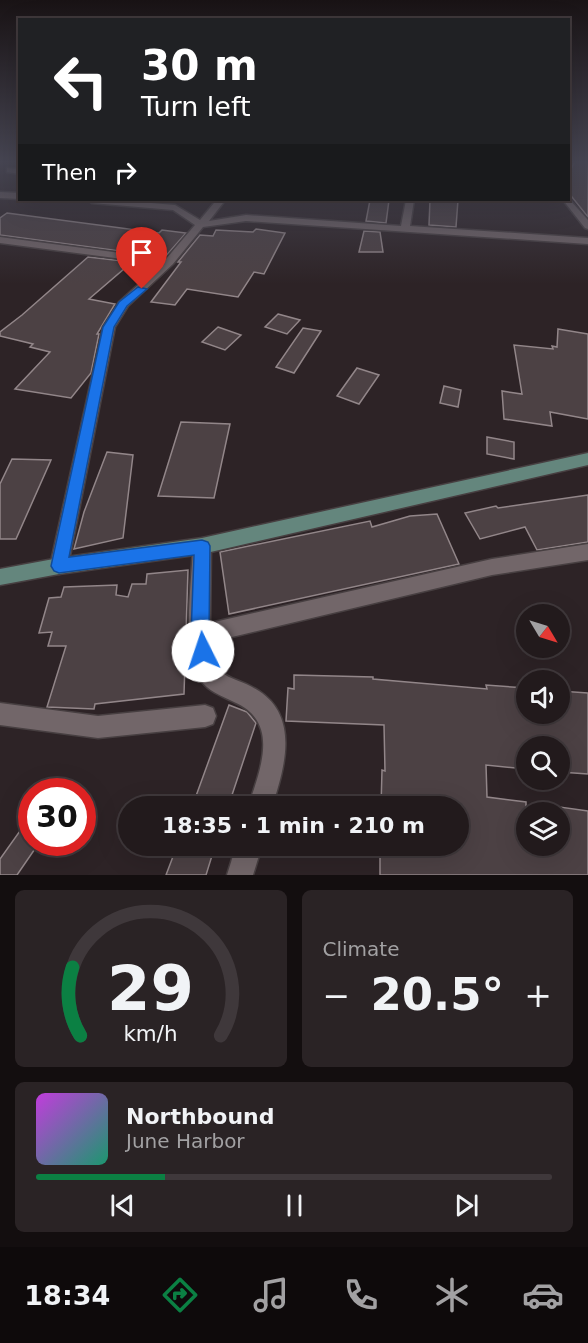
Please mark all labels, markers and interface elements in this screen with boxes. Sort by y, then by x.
text: 30 m [141,41,258,90]
icon: left [42,42,120,120]
text: Turn left [141,91,251,122]
icon: right [109,156,142,189]
text: Then [42,160,97,185]
pin [116,227,167,289]
icon: arrive [125,236,158,269]
north arrow [516,604,570,658]
map controls [516,604,570,856]
position arrow [171,619,235,683]
button: sound [516,670,570,724]
button: search [516,736,570,790]
speed limit sign: 30 [18,778,96,856]
button: layers [516,802,570,856]
text: 18:35 · 1 min · 210 m [162,813,425,838]
text: Climate [323,937,399,961]
text: 29 [107,952,194,1025]
text: 20.5° [370,968,504,1021]
text: − [323,976,350,1015]
text: + [524,976,552,1015]
text: km/h [124,1021,178,1046]
text: Northbound [126,1104,275,1129]
text: June Harbor [126,1129,245,1153]
icon: previous [106,1189,139,1222]
icon: pause [278,1189,311,1222]
icon: next [450,1189,483,1222]
icon: directions [159,1274,201,1316]
icon: music [250,1274,292,1316]
icon: phone [340,1274,382,1316]
icon: climate [431,1274,473,1316]
icon: car [522,1274,564,1316]
text: 18:34 [24,1280,110,1311]

